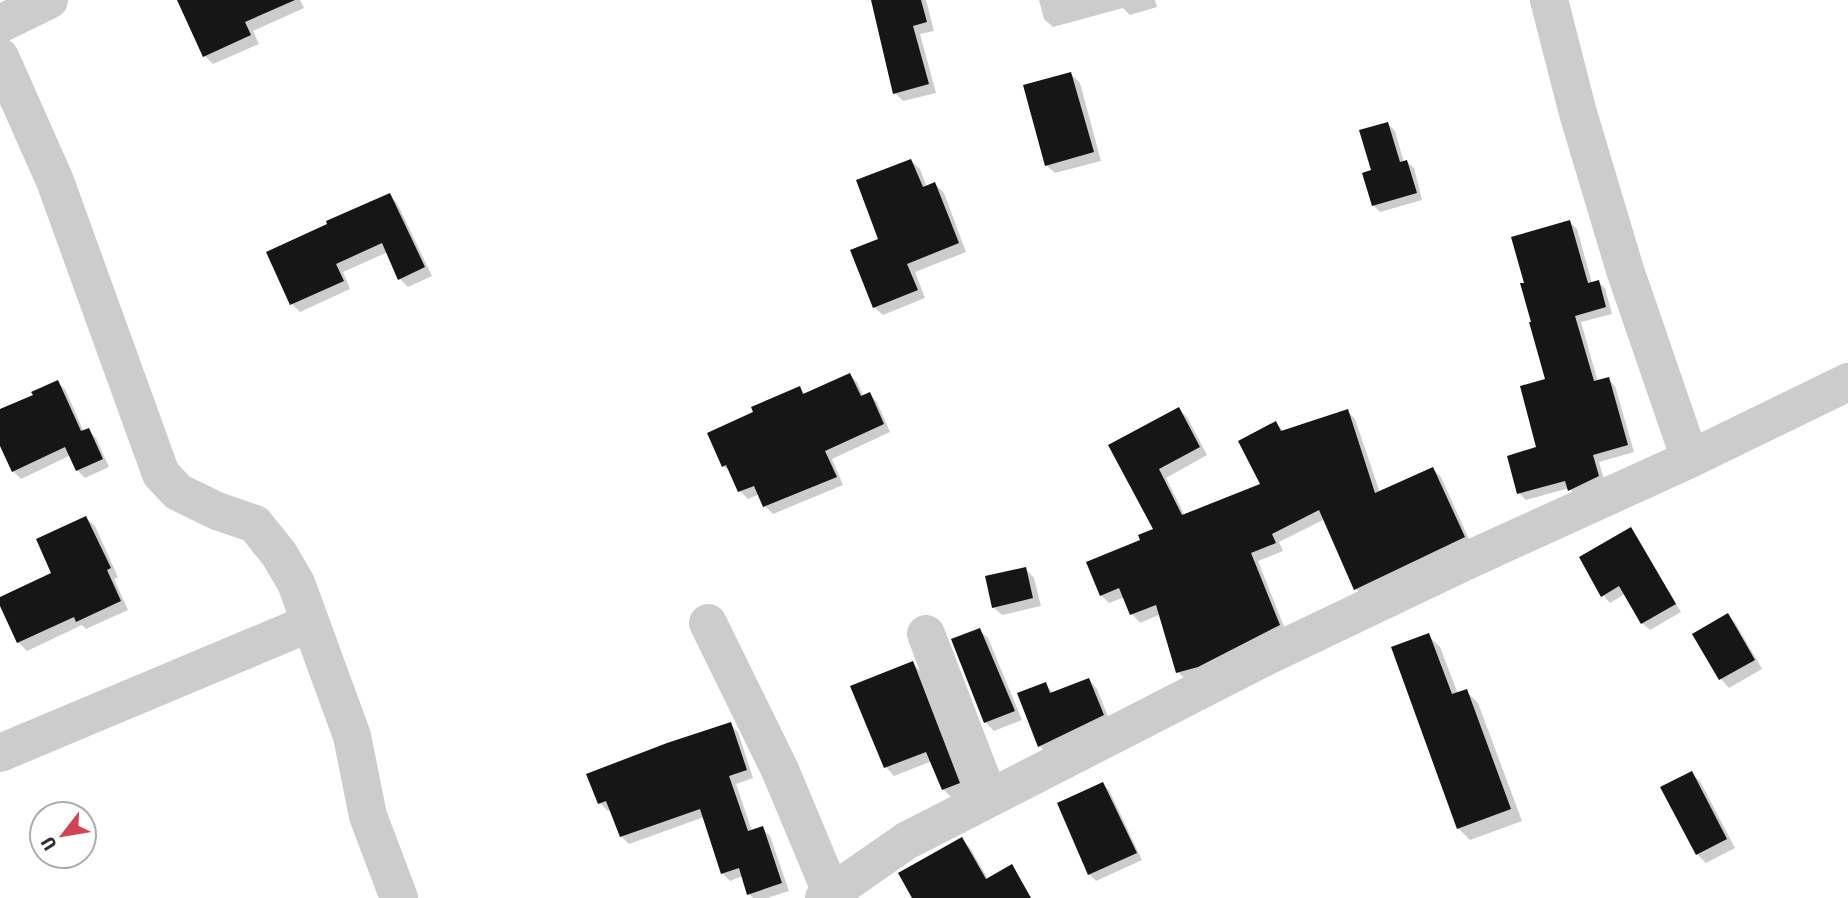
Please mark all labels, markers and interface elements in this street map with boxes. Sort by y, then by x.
north arrow [28,800,98,870]
text: U [36,833,62,854]

